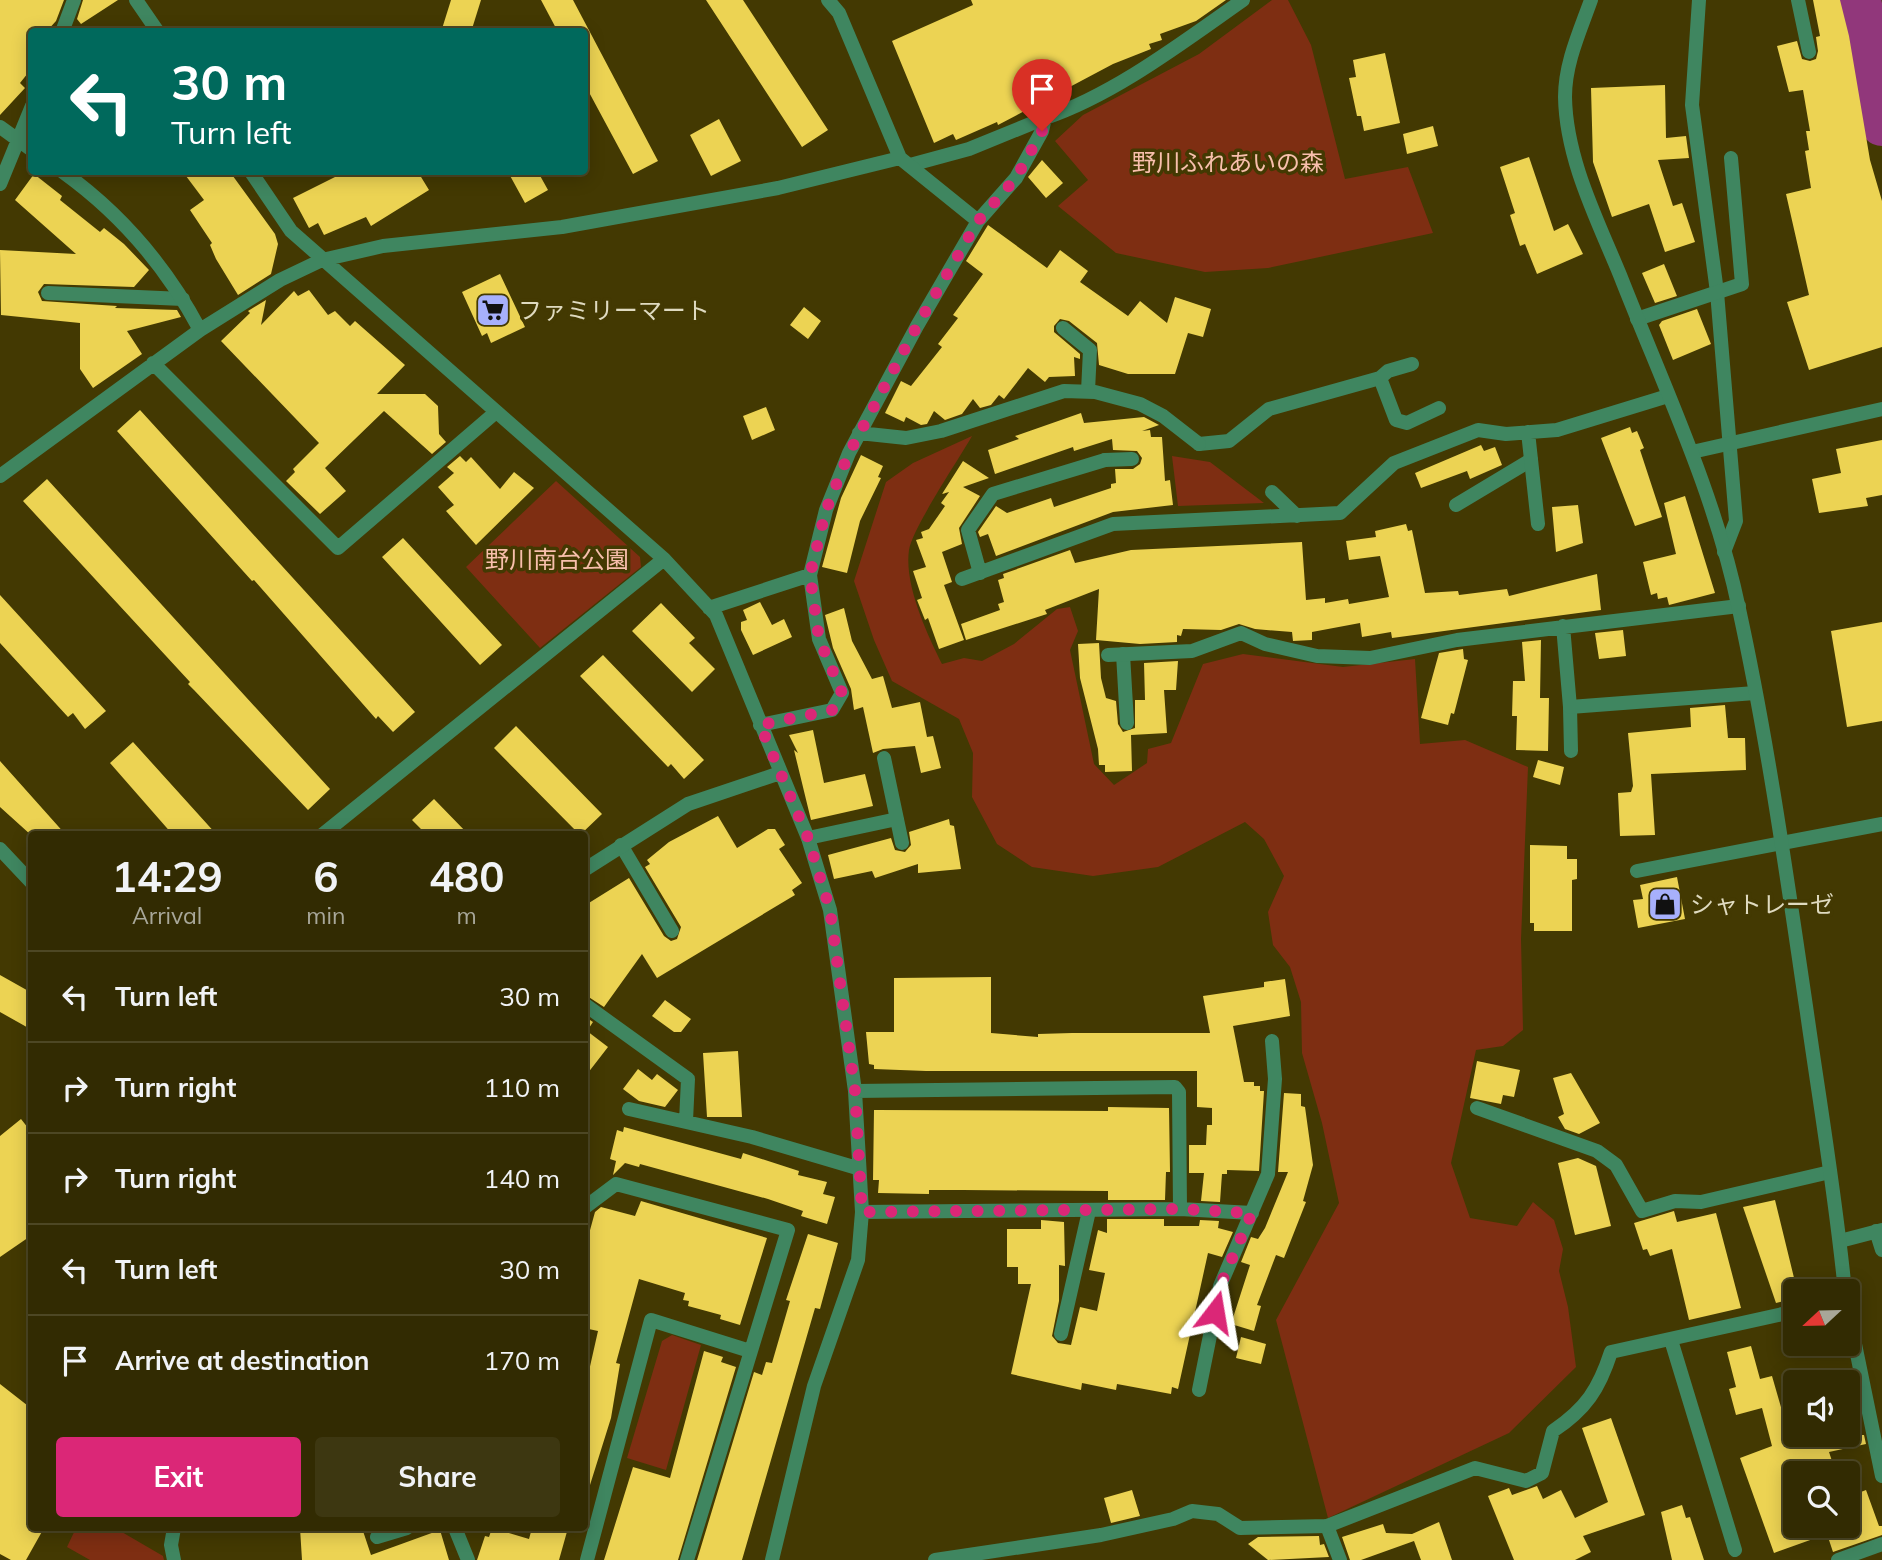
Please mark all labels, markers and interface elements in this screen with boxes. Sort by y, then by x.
text: 30 m [171,51,287,112]
icon: left [56,56,147,147]
pin [1012,59,1072,131]
icon: arrive [1023,70,1061,108]
text: Turn left [171,112,291,152]
park label: 野川ふれあいの森 [1132,147,1324,177]
supermarket icon: ファミリーマート [474,291,512,329]
place label: ファミリーマート [518,295,710,325]
park label: 野川南台公園 [485,544,629,574]
text: 14:29 [112,850,223,903]
text: 6 [313,850,338,903]
text: 480 [429,850,504,903]
shop icon: シャトレーゼ [1646,885,1684,923]
place label: シャトレーゼ [1690,889,1834,919]
text: Arrival [132,901,202,930]
text: min [306,901,345,930]
text: m [457,901,477,930]
icon: left [56,978,94,1016]
text: Turn left [115,980,217,1013]
text: 30 m [499,980,560,1013]
icon: right [56,1069,94,1107]
text: Turn right [115,1071,236,1104]
text: 110 m [484,1071,560,1104]
icon: right [56,1160,94,1198]
text: Turn right [115,1162,236,1195]
text: 140 m [484,1162,560,1195]
icon: left [56,1251,94,1289]
text: Turn left [115,1253,217,1286]
text: 30 m [499,1253,560,1286]
position arrow [1178,1275,1252,1349]
north arrow [1783,1279,1860,1356]
map controls [1783,1279,1860,1538]
icon: arrive [56,1342,94,1380]
text: Arrive at destination [115,1344,370,1377]
text: 170 m [484,1344,560,1377]
button: sound [1783,1370,1860,1447]
button: Exit [56,1437,301,1517]
button: Share [315,1437,560,1517]
button: search [1783,1461,1860,1538]

